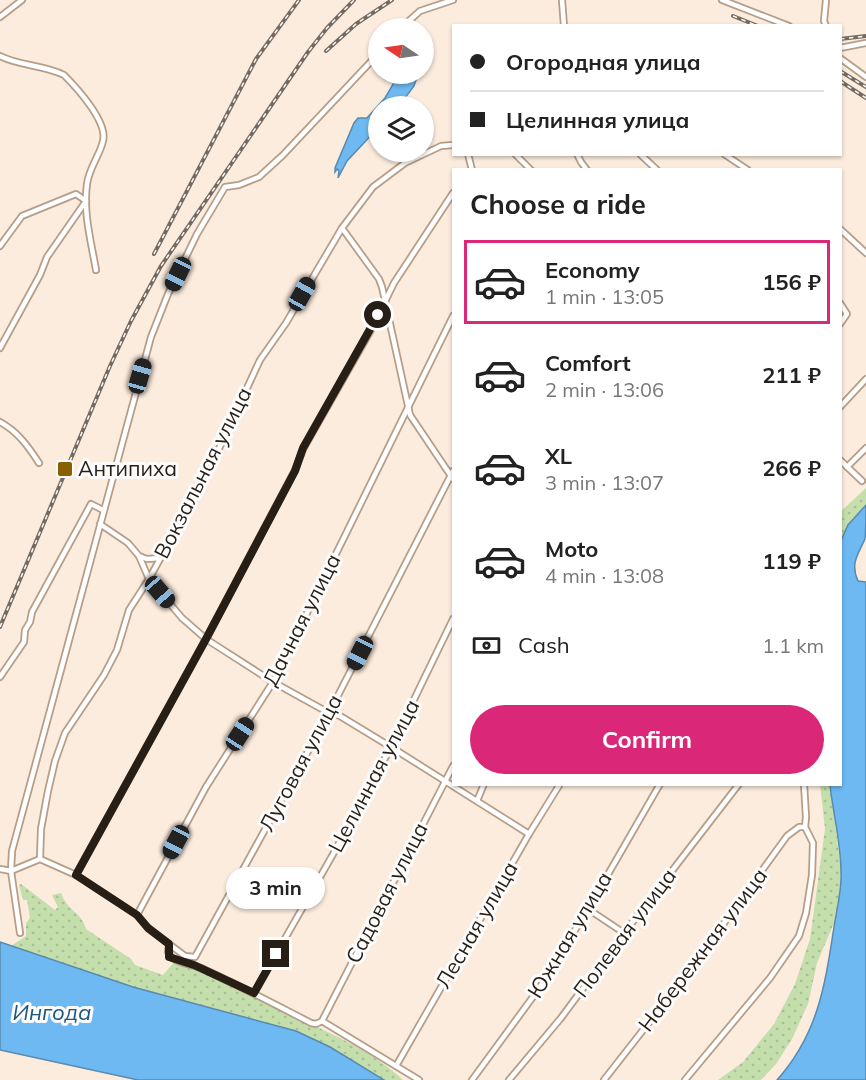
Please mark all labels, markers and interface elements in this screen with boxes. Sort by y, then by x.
north arrow [368,18,434,84]
map controls [368,18,434,162]
text: Огородная улица [506,48,701,76]
button: layers [368,96,434,162]
text: Целинная улица [506,106,690,134]
text: Choose a ride [470,187,646,221]
car [162,254,194,294]
icon: car [473,255,527,309]
text: Economy [545,256,640,284]
text: 156 ₽ [762,268,821,296]
car [285,274,319,314]
text: 1 min · 13:05 [545,284,664,309]
route start [364,301,391,328]
icon: car [473,348,527,402]
text: Comfort [545,349,631,377]
car [126,356,154,396]
text: 211 ₽ [762,361,821,389]
text: 2 min · 13:06 [545,377,664,402]
street label: Вокзальная улица [148,383,257,563]
icon: car [473,441,527,495]
text: XL [545,442,572,470]
text: 266 ₽ [762,454,821,482]
place label: Антипиха [78,455,177,481]
marker: Антипиха [56,460,74,478]
text: 3 min · 13:07 [545,470,664,495]
icon: car [473,534,527,588]
text: Moto [545,535,598,563]
text: 119 ₽ [762,547,821,575]
street label: Дачная улица [257,549,346,690]
text: 4 min · 13:08 [545,563,664,588]
car [141,573,179,611]
icon: cash [470,629,503,662]
text: Cash [518,631,570,659]
car [344,633,376,673]
text: 1.1 km [762,633,824,658]
street label: Луговая улица [253,689,347,836]
street label: Целинная улица [322,695,424,856]
button: Confirm [470,705,824,774]
car [223,714,257,754]
street label: Садовая улица [339,818,433,967]
car [160,822,192,862]
street label: Лесная улица [429,857,523,992]
street label: Полевая улица [567,863,681,1002]
street label: Набережная улица [632,863,772,1036]
callout: 3 min [226,867,326,909]
street label: Южная улица [521,867,617,1002]
text: 3 min [249,875,302,900]
route end [262,940,289,967]
water label: Ингода [13,998,91,1026]

